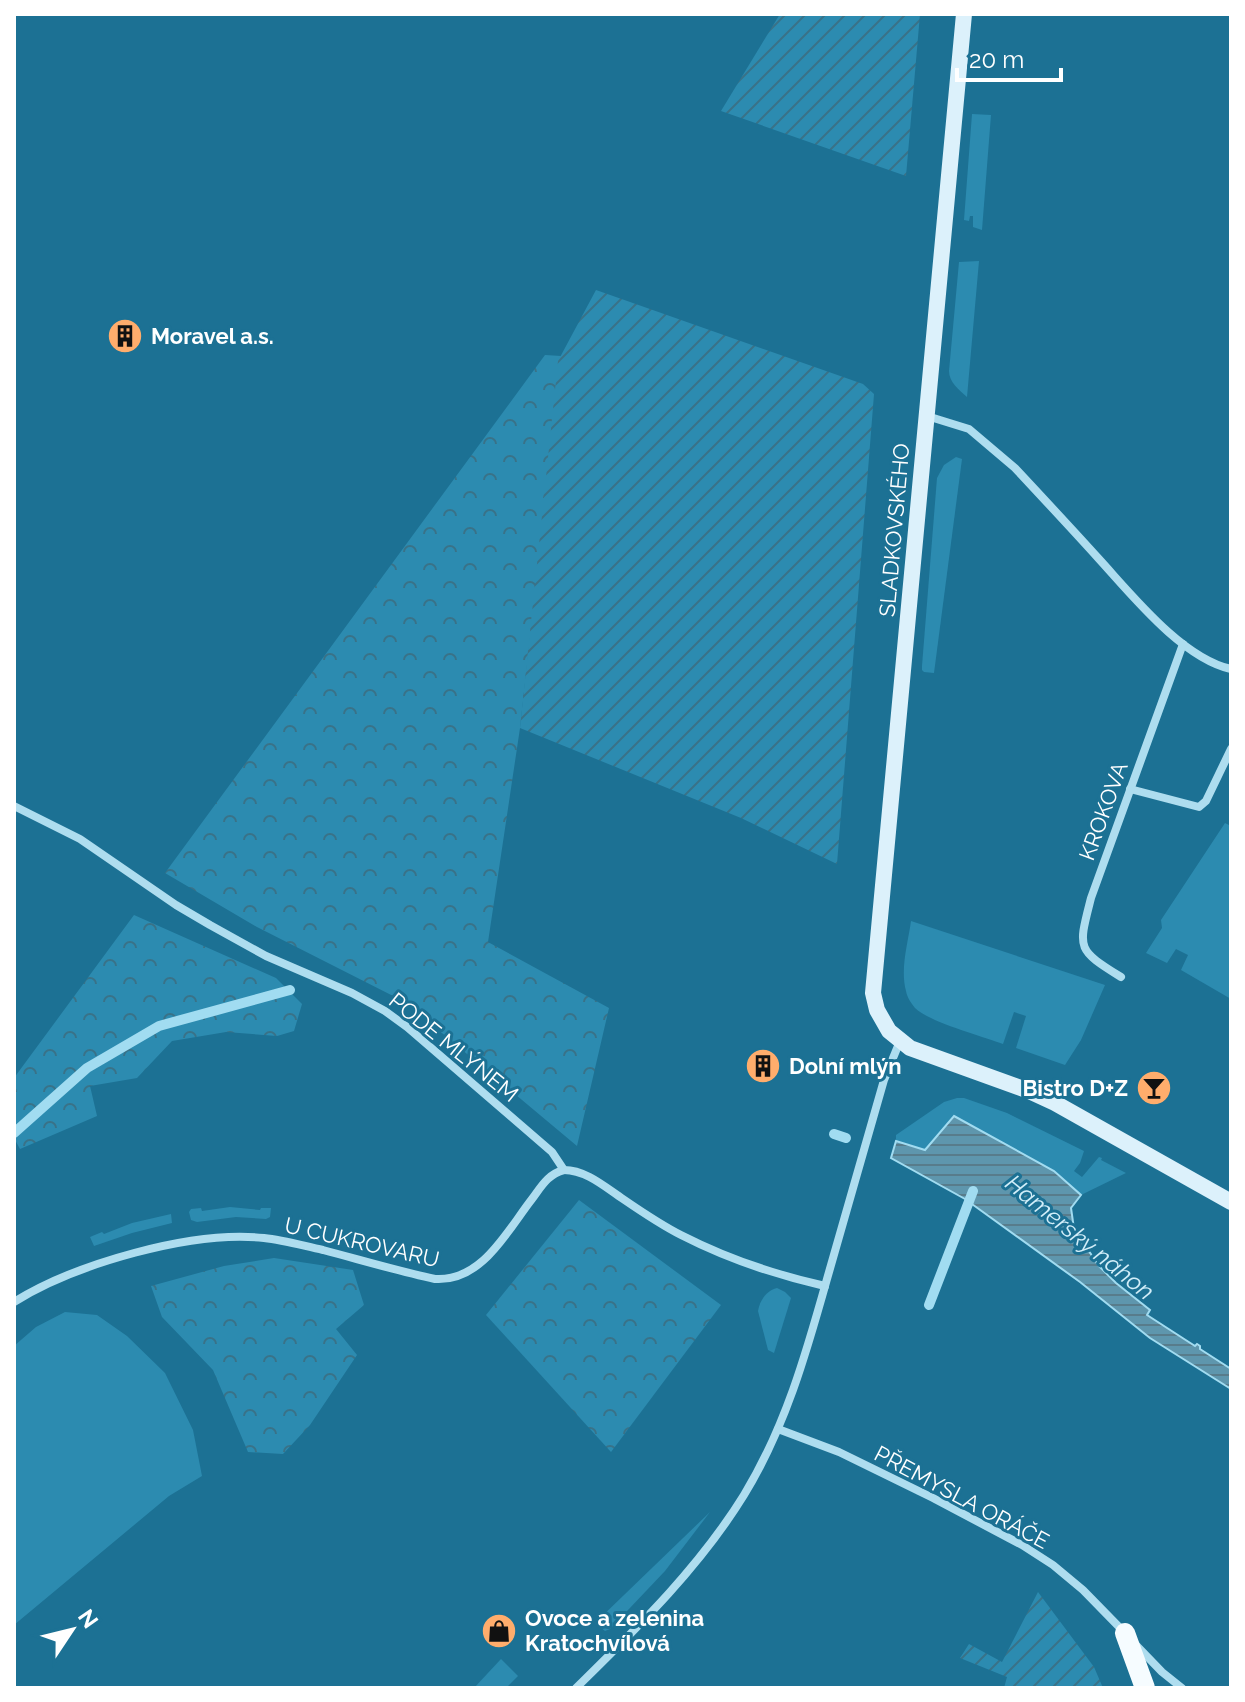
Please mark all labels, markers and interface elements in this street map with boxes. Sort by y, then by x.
scale bar [957,32,1061,82]
text: 20 m [969,45,1024,74]
building icon: Moravel a.s. [106,317,144,355]
place label: Moravel a.s. [151,323,274,349]
street label: SLADKOVSKÉHO [873,442,915,618]
street label: KROKOVA [1073,758,1133,864]
street label: PODE MLÝNEM [384,987,524,1107]
building icon: Dolní mlýn [744,1047,782,1085]
place label: Dolní mlýn [789,1053,902,1079]
bar icon: Bistro D+Z [1135,1069,1173,1107]
place label: Bistro D+Z [1022,1075,1128,1101]
water label: Hamerský náhon [1000,1168,1160,1306]
street label: U CUKROVARU [282,1212,442,1272]
street label: PŘEMYSLA ORÁČE [870,1440,1054,1554]
north arrow [32,1590,112,1670]
text: N [73,1604,104,1633]
place label: Ovoce a zelenina Kratochvílová [525,1605,704,1656]
shop icon: Ovoce a zelenina Kratochvílová [480,1612,518,1650]

